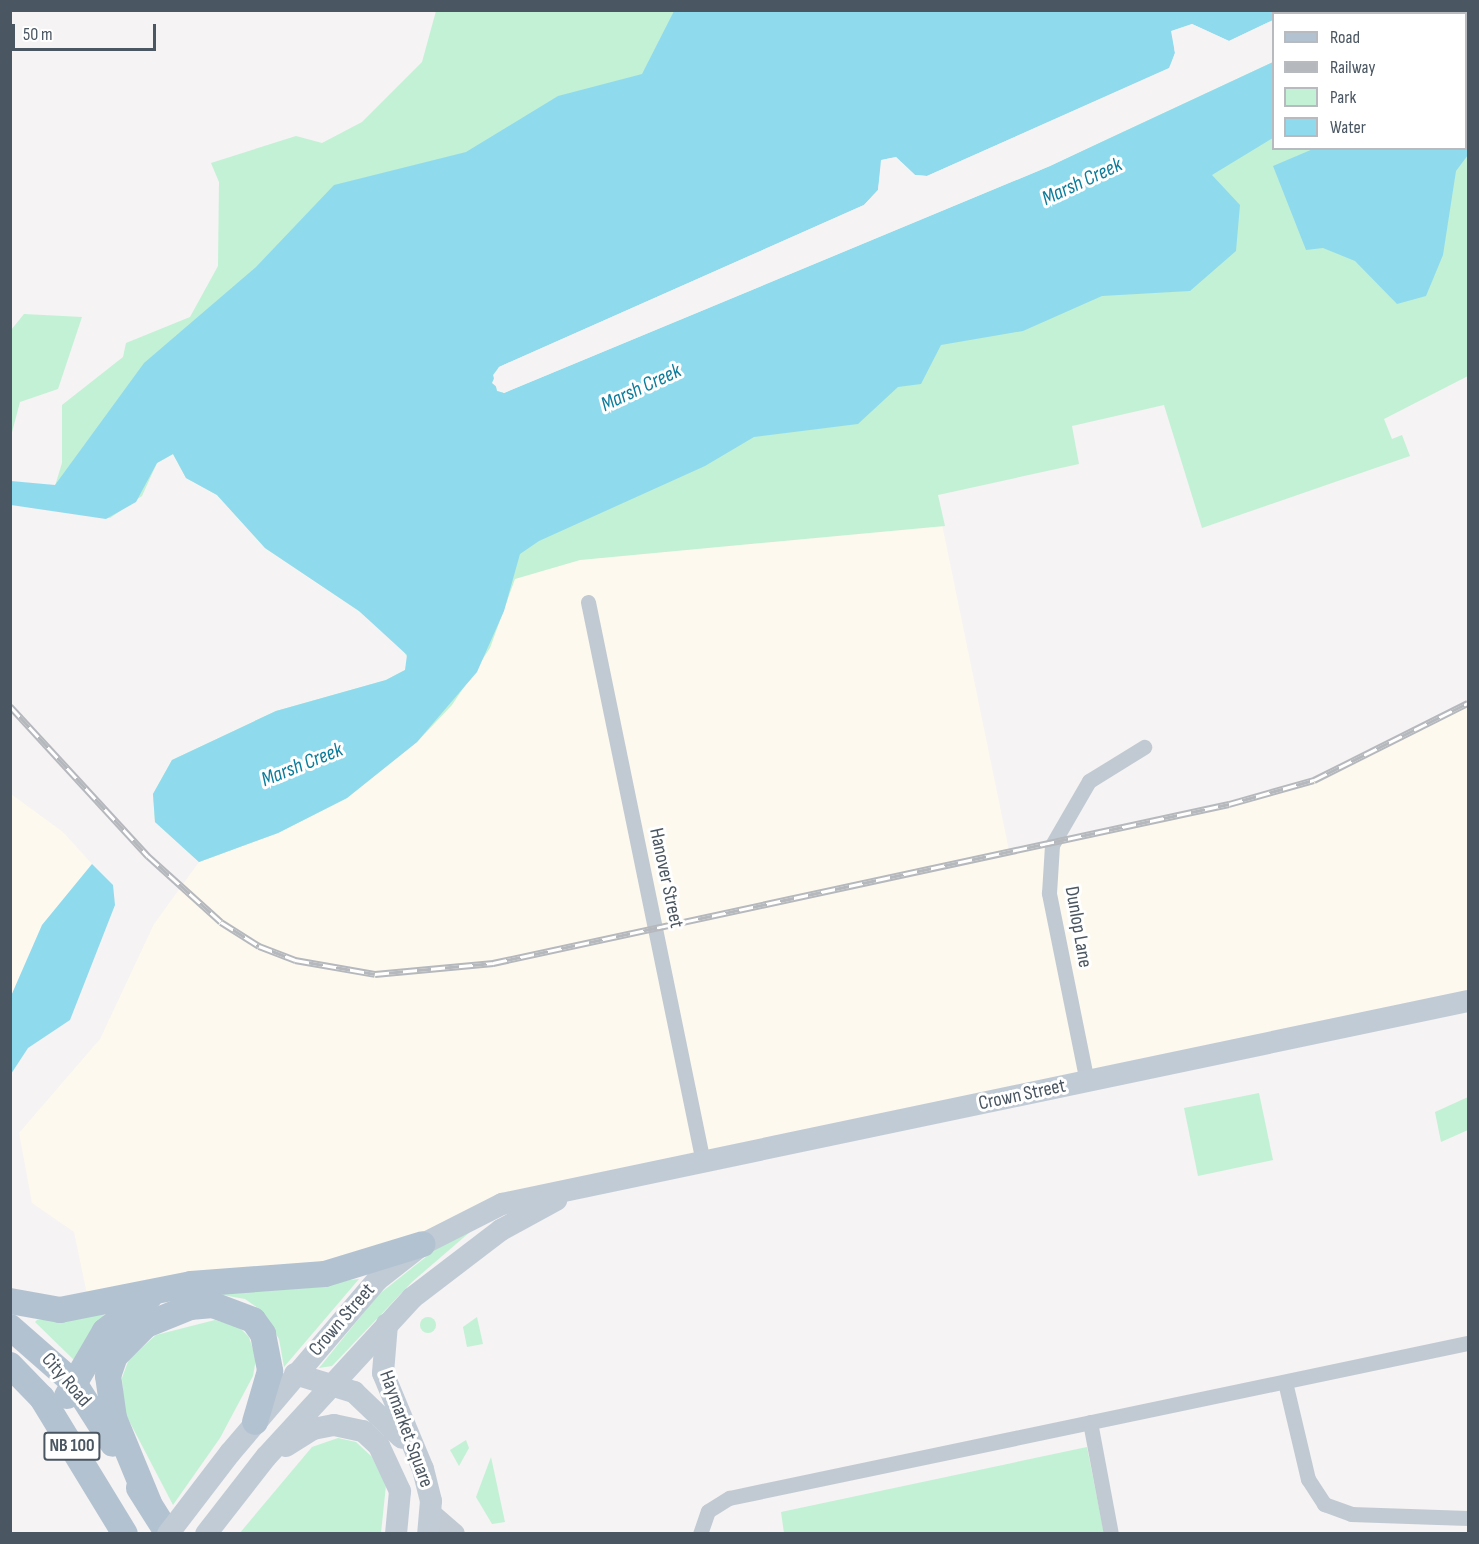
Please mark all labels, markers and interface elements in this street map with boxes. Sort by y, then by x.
scale bar [15,12,159,50]
legend [1272,12,1467,150]
text: 50 m [23,24,53,45]
text: Road [1330,27,1360,48]
text: Railway [1330,57,1375,78]
text: Park [1330,87,1356,108]
text: Water [1330,117,1366,138]
water label: Marsh Creek [1038,152,1126,212]
water label: Marsh Creek [597,358,685,418]
water label: Marsh Creek [258,737,346,793]
street label: Hanover Street [644,826,688,930]
street label: Dunlop Lane [1059,885,1097,969]
street label: Crown Street [976,1074,1068,1116]
street label: Crown Street [304,1279,380,1361]
street label: City Road [36,1348,96,1412]
street label: Haymarket Square [374,1367,438,1491]
road number: NB 100 [42,1431,102,1461]

